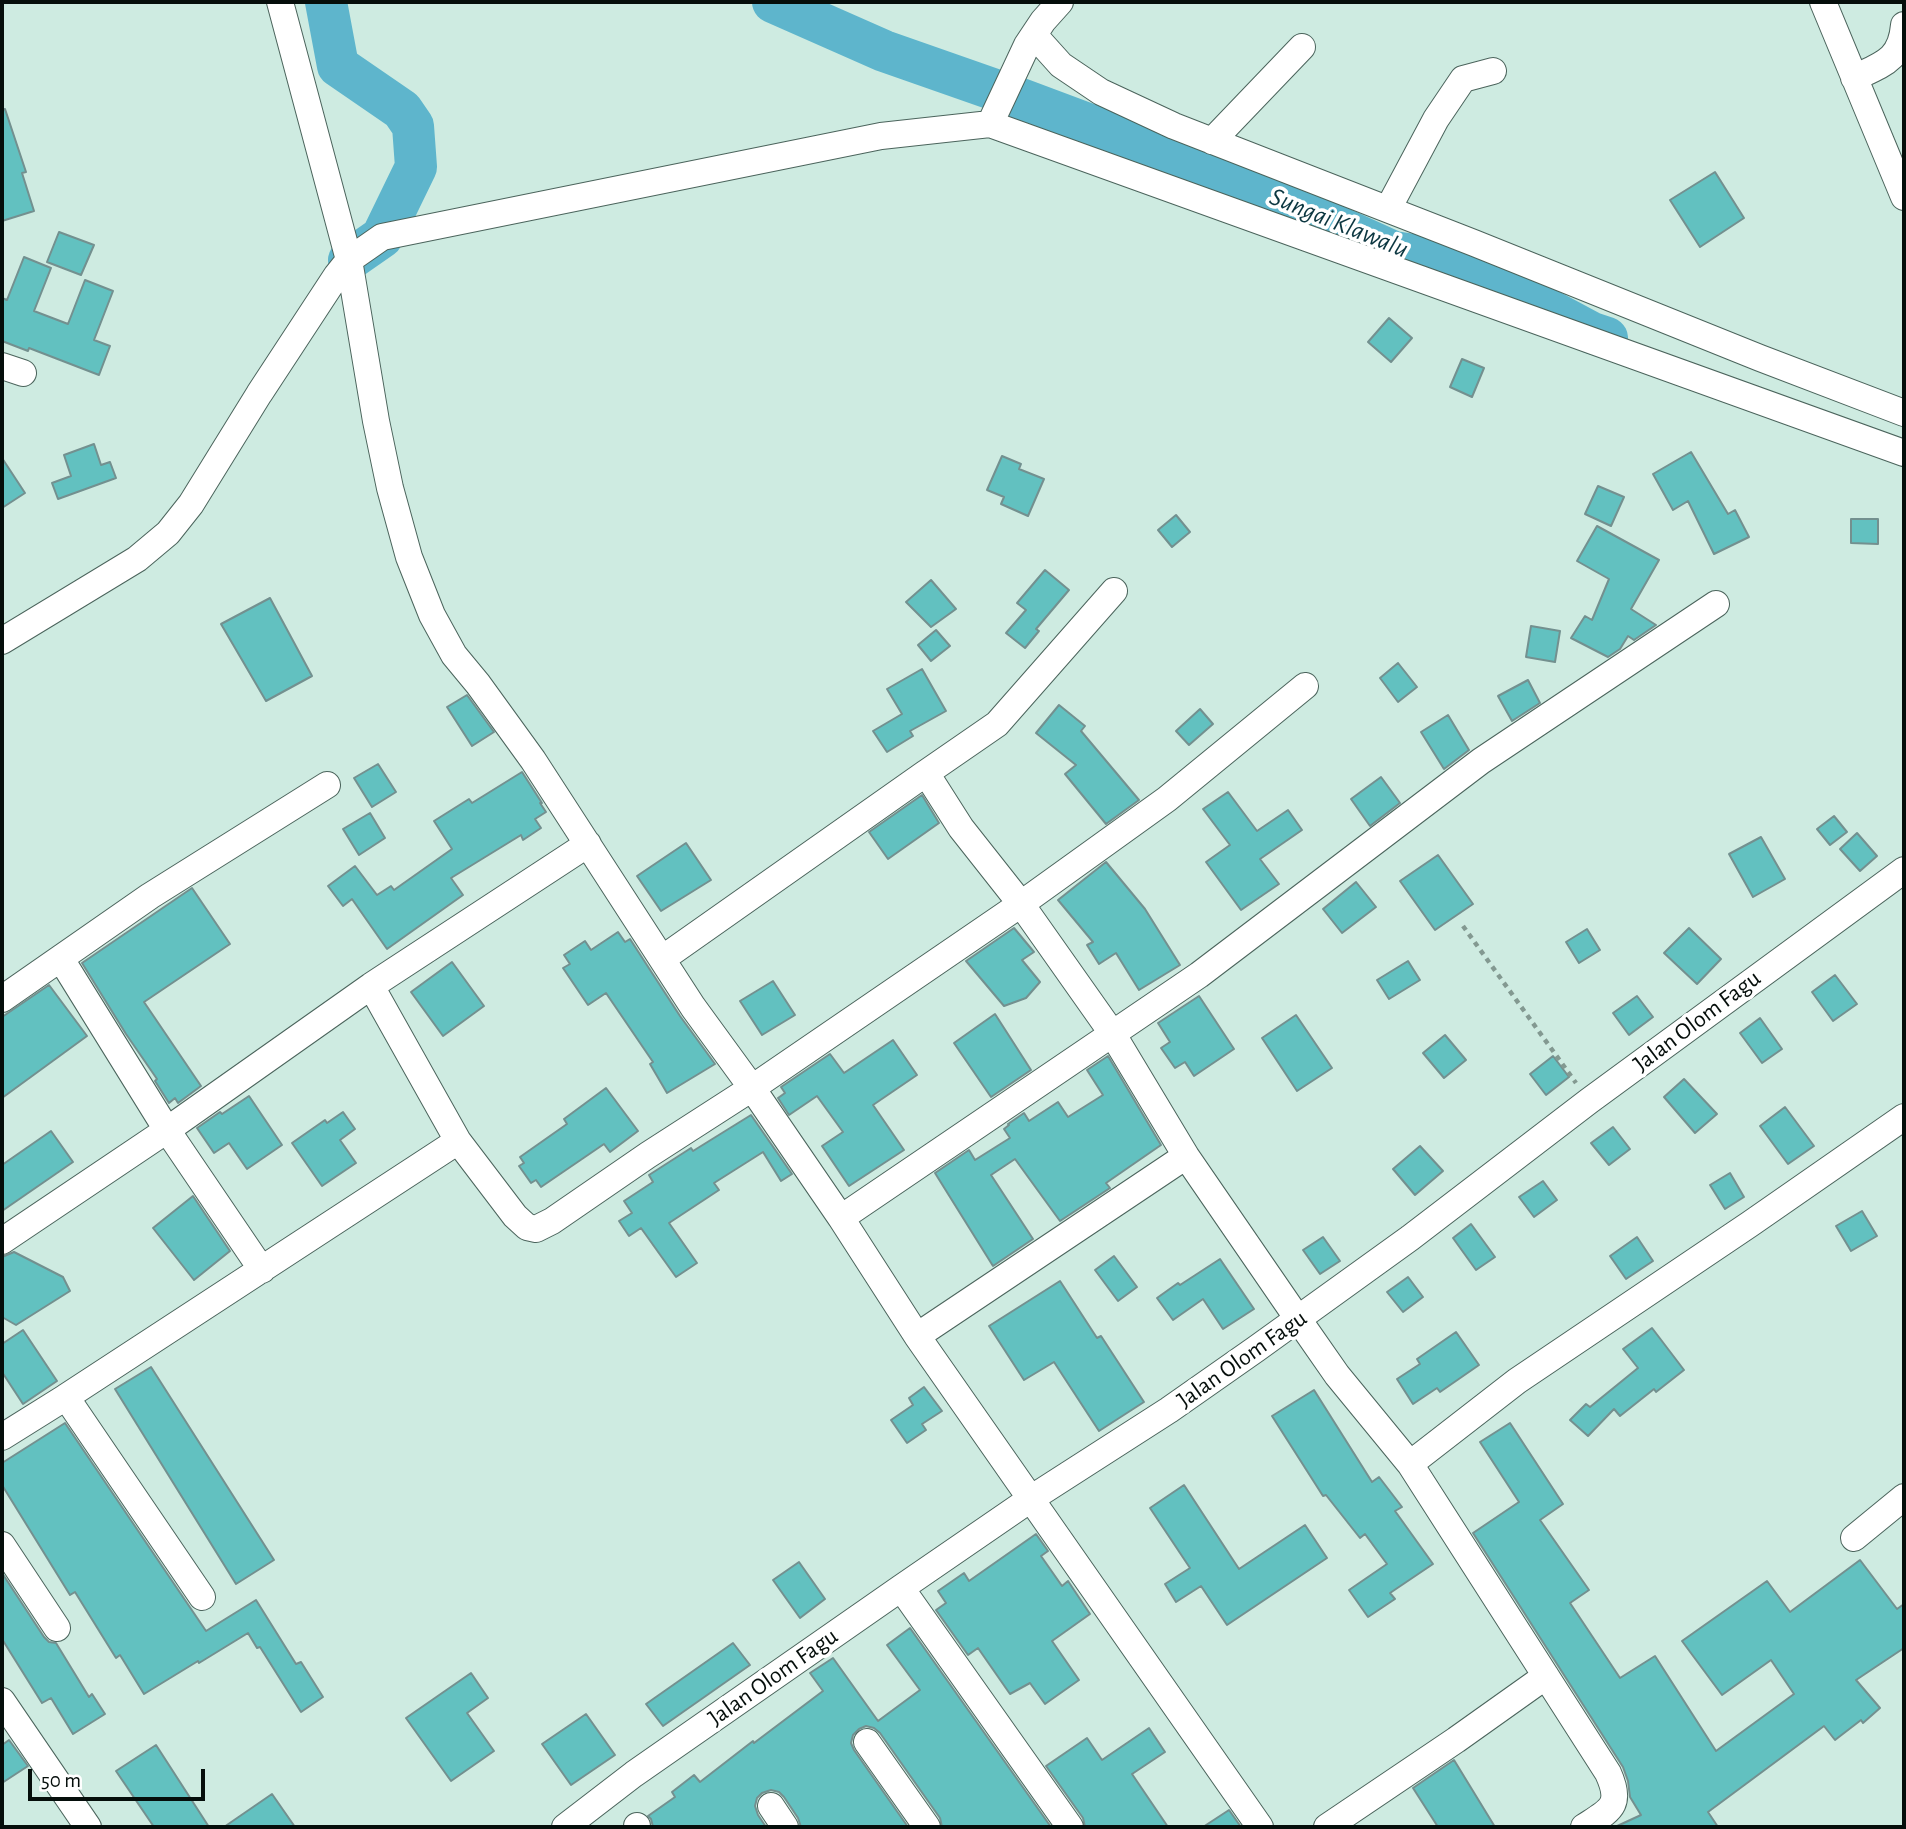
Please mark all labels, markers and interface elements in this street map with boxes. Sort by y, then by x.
water label: Sungai Klawalu [1265,181,1413,265]
street label: Jalan Olom Fagu [1628,964,1766,1078]
street label: Jalan Olom Fagu [1172,1304,1312,1414]
street label: Jalan Olom Fagu [703,1622,843,1732]
scale bar [32,1756,208,1800]
text: 50 m [41,1770,81,1791]

